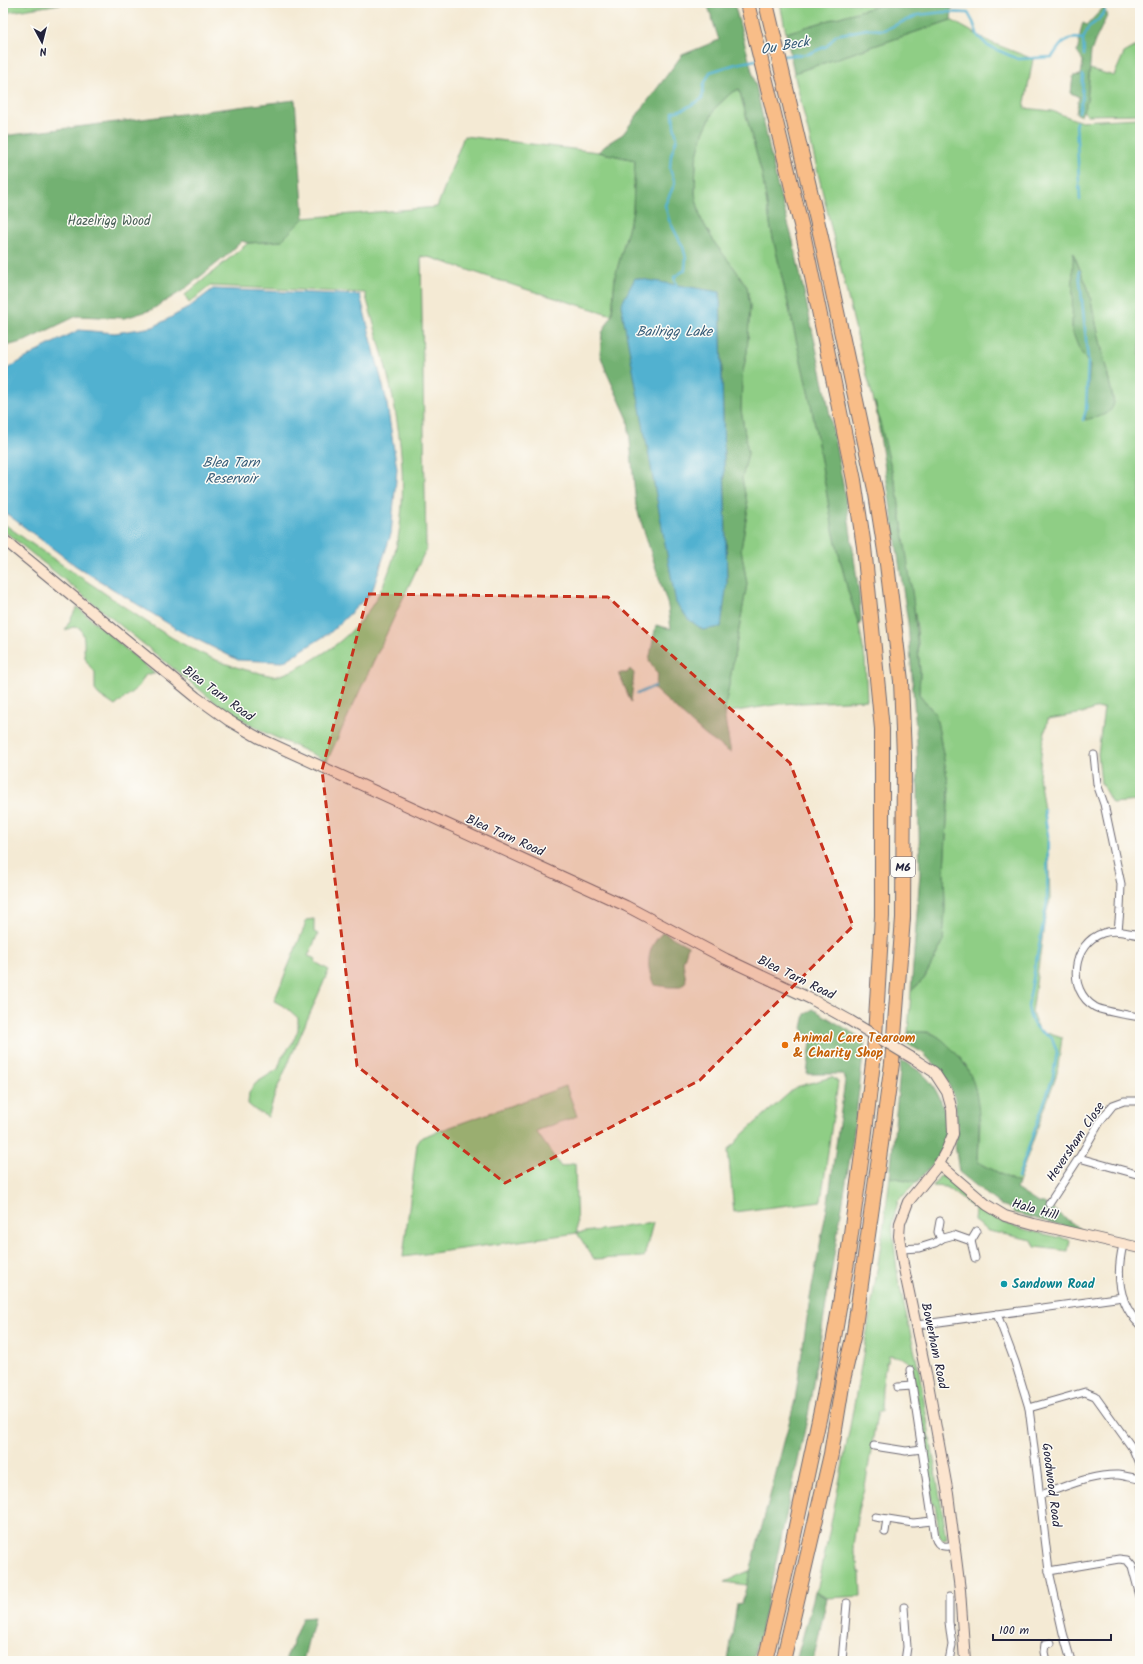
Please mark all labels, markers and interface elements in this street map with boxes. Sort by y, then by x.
north arrow [22,22,62,62]
water label: Ou Beck [759,30,813,61]
text: N [39,42,48,60]
park label: Hazelrigg Wood [68,211,151,232]
water label: Bailrigg Lake [636,321,714,343]
water label: Blea Tarn Reservoir [203,452,261,490]
street label: Blea Tarn Road [178,661,259,728]
street label: Blea Tarn Road [462,809,548,863]
road number: M6 [891,857,915,877]
street label: Blea Tarn Road [754,950,839,1006]
place label: Animal Care Tearoom & Charity Shop [793,1028,916,1064]
marker: Animal Care Tearoom & Charity Shop [780,1040,790,1050]
street label: Heversham Close [1041,1098,1111,1186]
street label: Hala Hill [1009,1193,1061,1227]
place label: Sandown Road [1012,1274,1096,1295]
marker: Sandown Road [999,1279,1009,1289]
street label: Bowerham Road [915,1301,954,1392]
street label: Goodwood Road [1035,1442,1067,1529]
scale bar [993,1616,1111,1642]
text: 100 m [999,1621,1030,1640]

